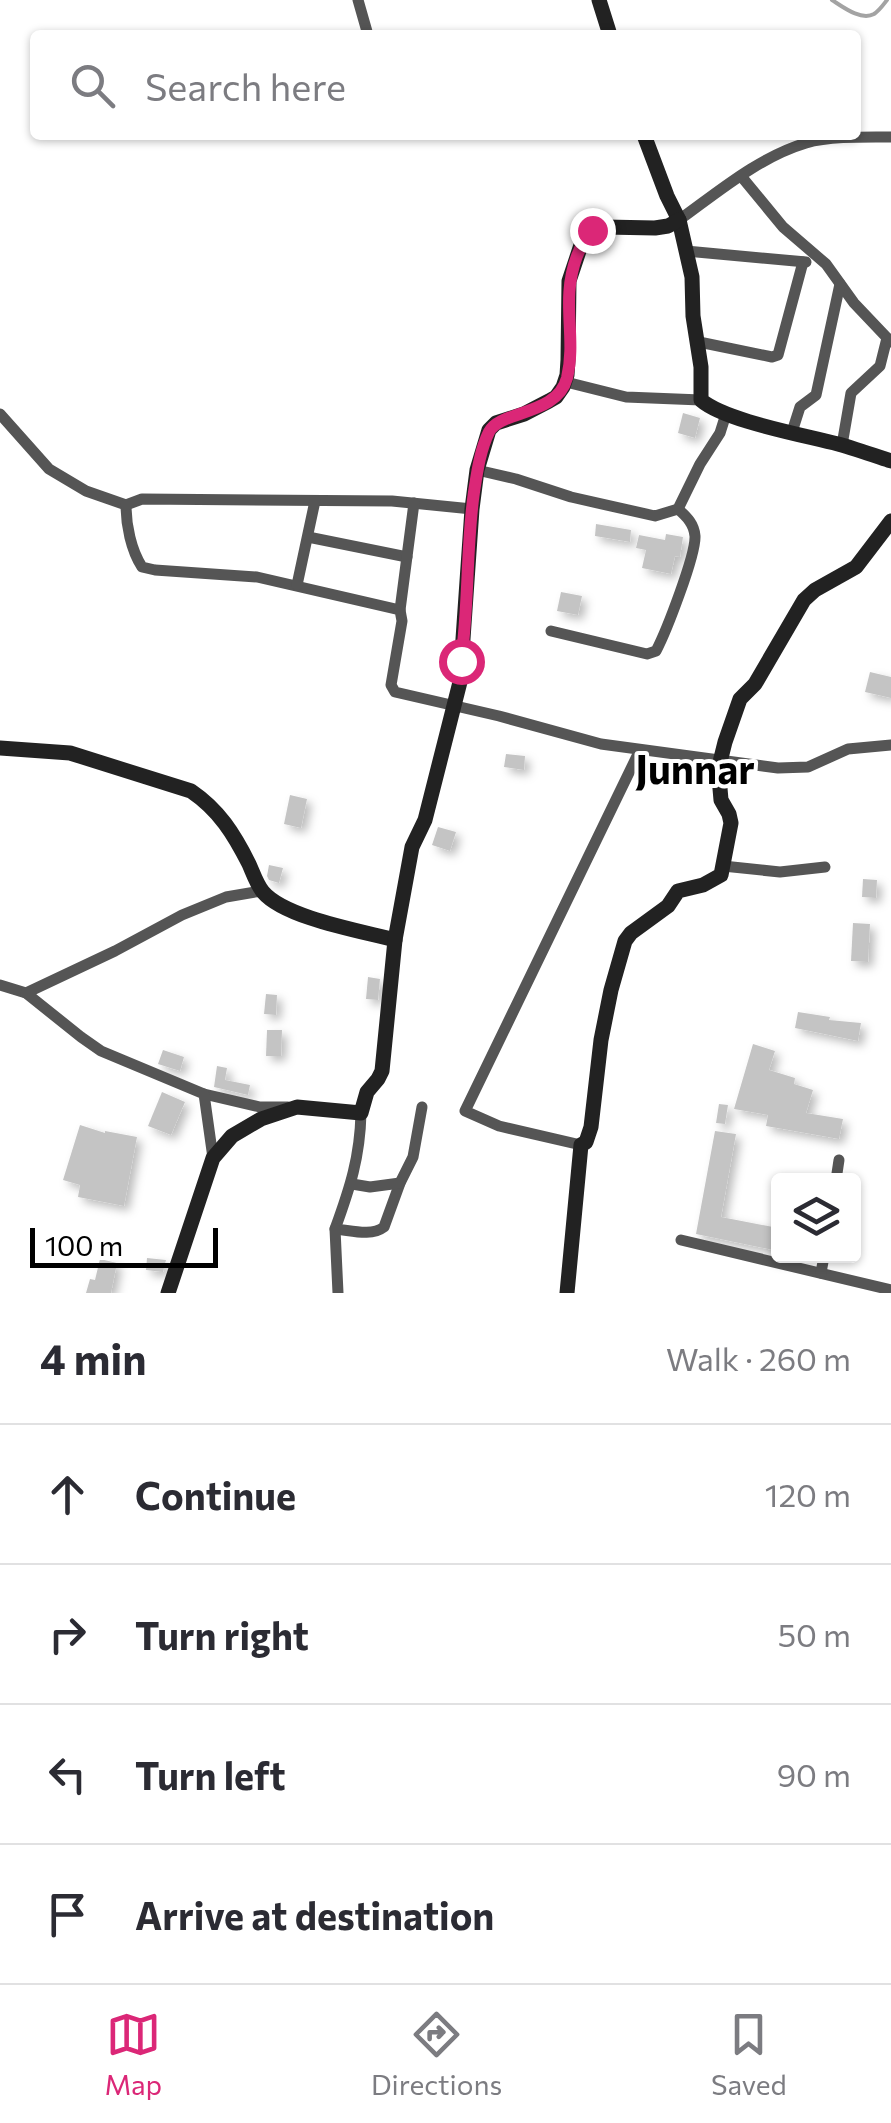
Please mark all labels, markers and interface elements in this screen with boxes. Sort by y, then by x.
search box [30,30,861,140]
icon: search [65,58,120,113]
text: Search here [145,62,346,109]
route end [570,208,616,254]
route start [439,639,485,685]
district label: Junnar [635,743,755,792]
map controls [771,1173,861,1263]
button: layers [771,1173,861,1263]
scale bar [30,1223,218,1268]
text: 100 m [45,1228,123,1262]
text: 4 min [40,1332,146,1384]
text: Walk · 260 m [666,1338,851,1378]
icon: ahead [40,1467,95,1522]
text: Continue [135,1471,296,1518]
text: 120 m [765,1474,851,1514]
icon: right [40,1607,95,1662]
text: Turn right [135,1611,309,1658]
text: 50 m [778,1614,851,1654]
icon: left [40,1747,95,1802]
text: Turn left [135,1751,286,1798]
text: 90 m [777,1754,851,1794]
icon: arrive [40,1887,95,1942]
text: Arrive at destination [135,1891,494,1938]
tab: Map [104,2007,162,2101]
tab: Directions [371,2007,502,2101]
tab: Saved [711,2007,787,2101]

